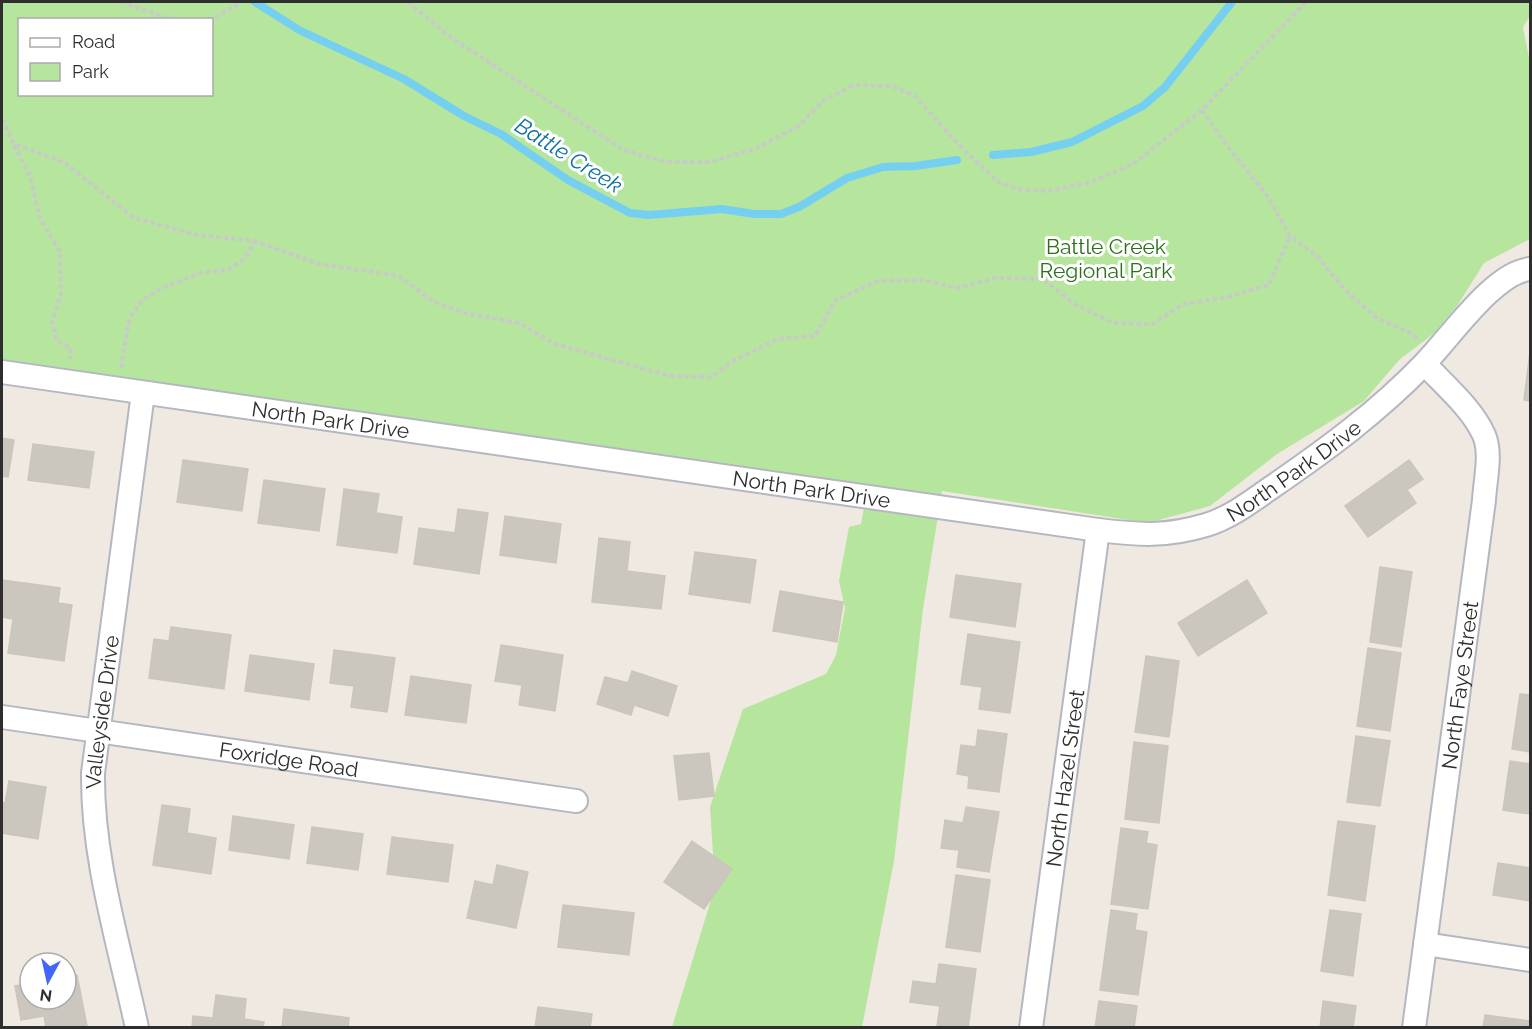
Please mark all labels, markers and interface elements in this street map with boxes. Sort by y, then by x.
legend [18,18,213,96]
text: Road [72,31,115,52]
text: Park [72,61,109,82]
water label: Battle Creek [511,112,627,198]
park label: Battle Creek Regional Park [1040,234,1172,283]
street label: North Park Drive [250,396,411,443]
street label: North Park Drive [1222,414,1366,527]
street label: North Park Drive [731,465,892,512]
street label: North Faye Street [1436,599,1483,771]
street label: Valleyside Drive [80,634,124,789]
street label: North Hazel Street [1040,688,1089,868]
street label: Foxridge Road [218,736,360,782]
north arrow [18,951,78,1011]
text: N [39,985,53,1006]

